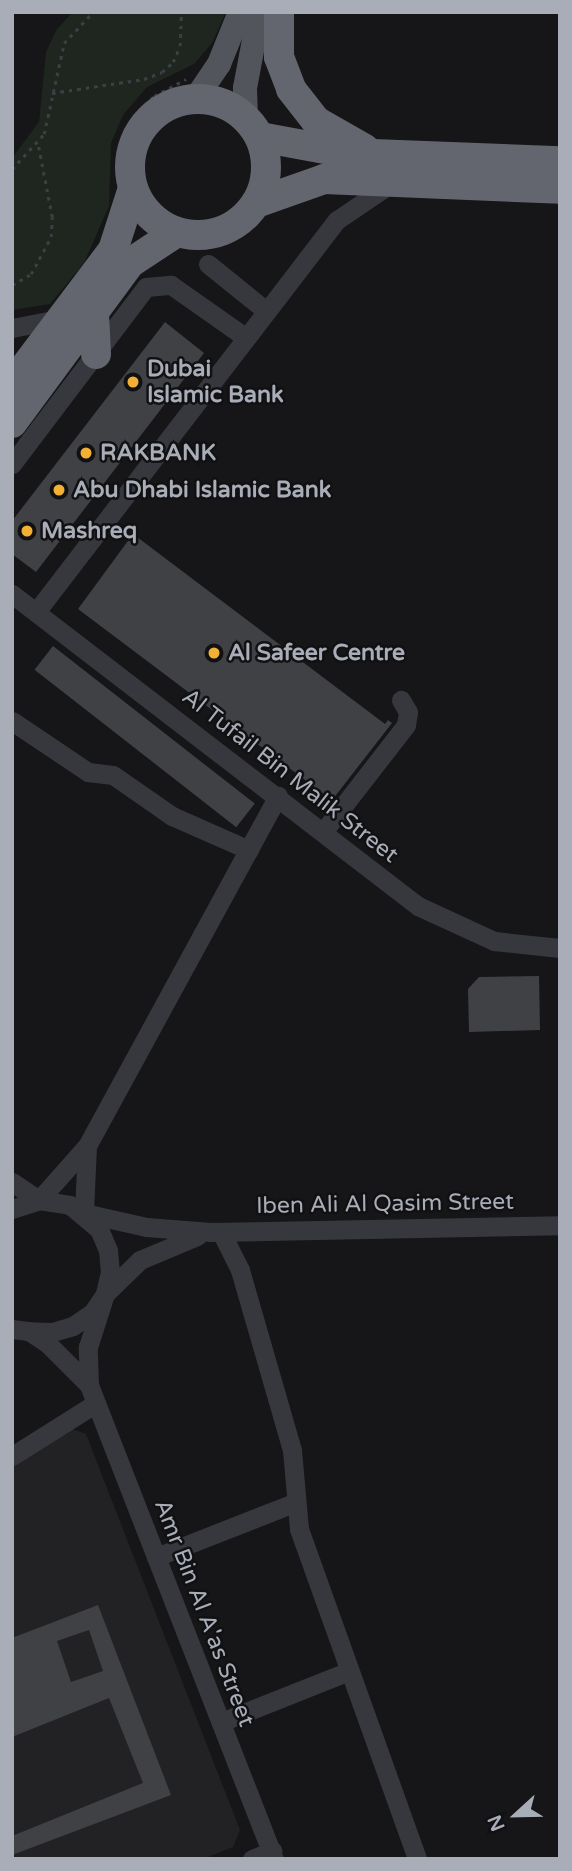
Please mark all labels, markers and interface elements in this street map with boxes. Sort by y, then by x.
place label: Dubai Islamic Bank [147,355,283,409]
marker: Dubai Islamic Bank [125,374,141,390]
place label: RAKBANK [100,439,216,467]
marker: RAKBANK [78,445,94,461]
place label: Abu Dhabi Islamic Bank [73,476,331,504]
marker: Abu Dhabi Islamic Bank [51,482,67,498]
place label: Mashreq [41,517,137,545]
marker: Mashreq [19,523,35,539]
place label: Al Safeer Centre [228,639,405,667]
marker: Al Safeer Centre [206,645,222,661]
street label: Al Tufail Bin Malik Street [177,683,403,869]
street label: Iben Ali Al Qasim Street [256,1188,514,1220]
street label: Amr Bin Al A'as Street [148,1496,260,1730]
north arrow [481,1780,551,1850]
text: N [483,1812,510,1834]

